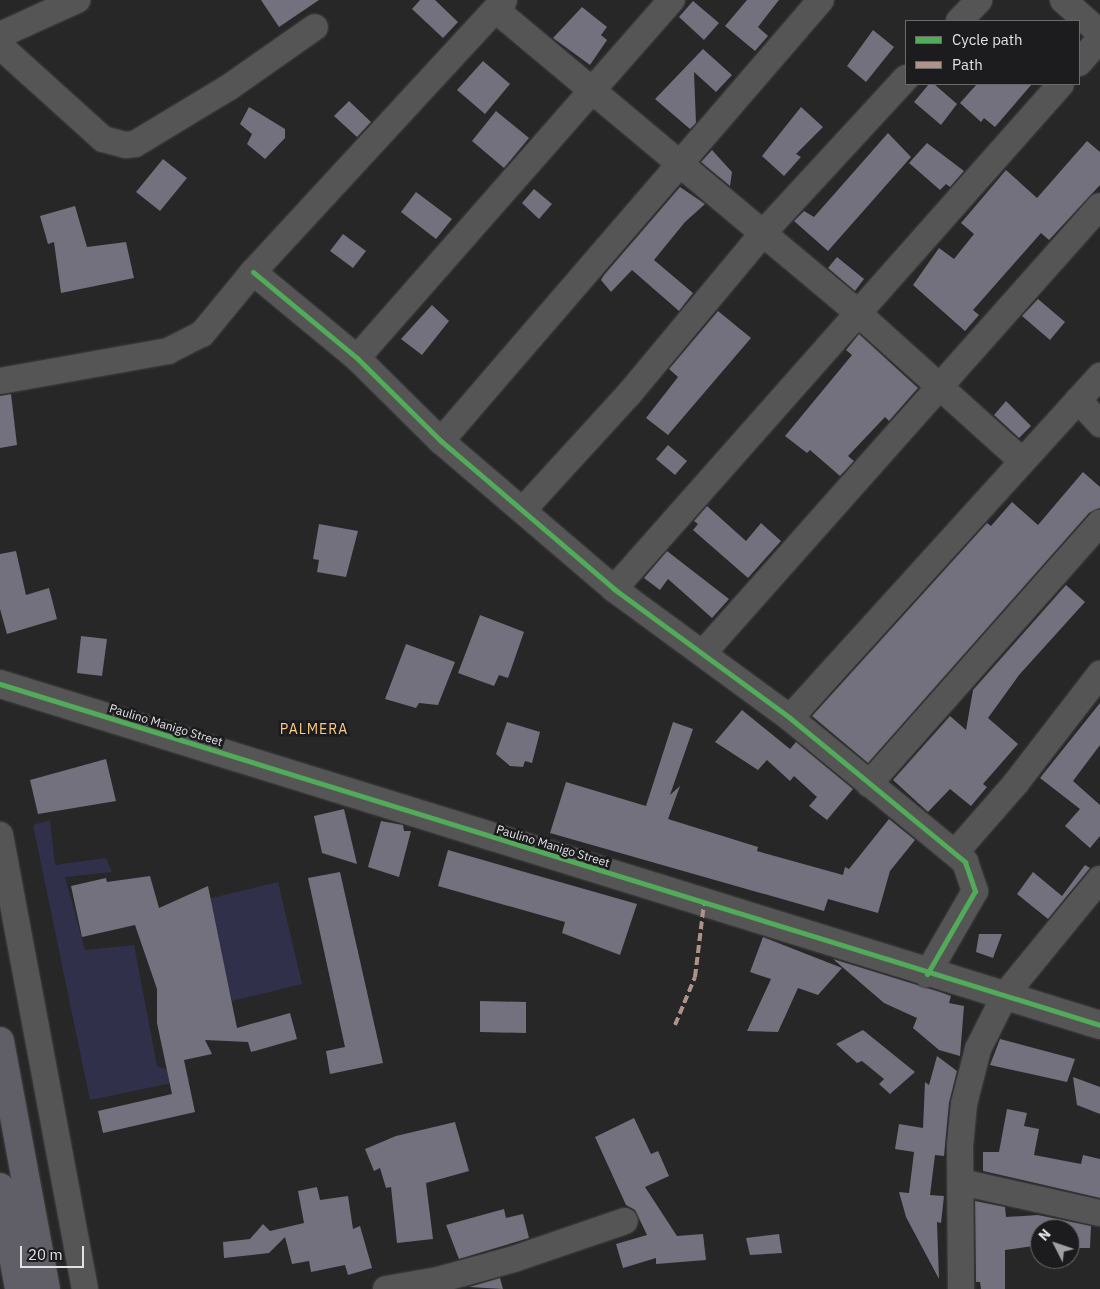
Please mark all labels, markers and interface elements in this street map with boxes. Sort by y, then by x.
legend [905,20,1080,85]
text: Cycle path [952,30,1023,49]
text: Path [952,55,983,74]
street label: Paulino Manigo Street [108,701,224,749]
district label: PALMERA [279,721,349,737]
street label: Paulino Manigo Street [495,822,611,870]
north arrow [1030,1219,1080,1269]
text: N [1034,1225,1055,1245]
scale bar [22,1236,86,1268]
text: 20 m [28,1245,63,1264]

